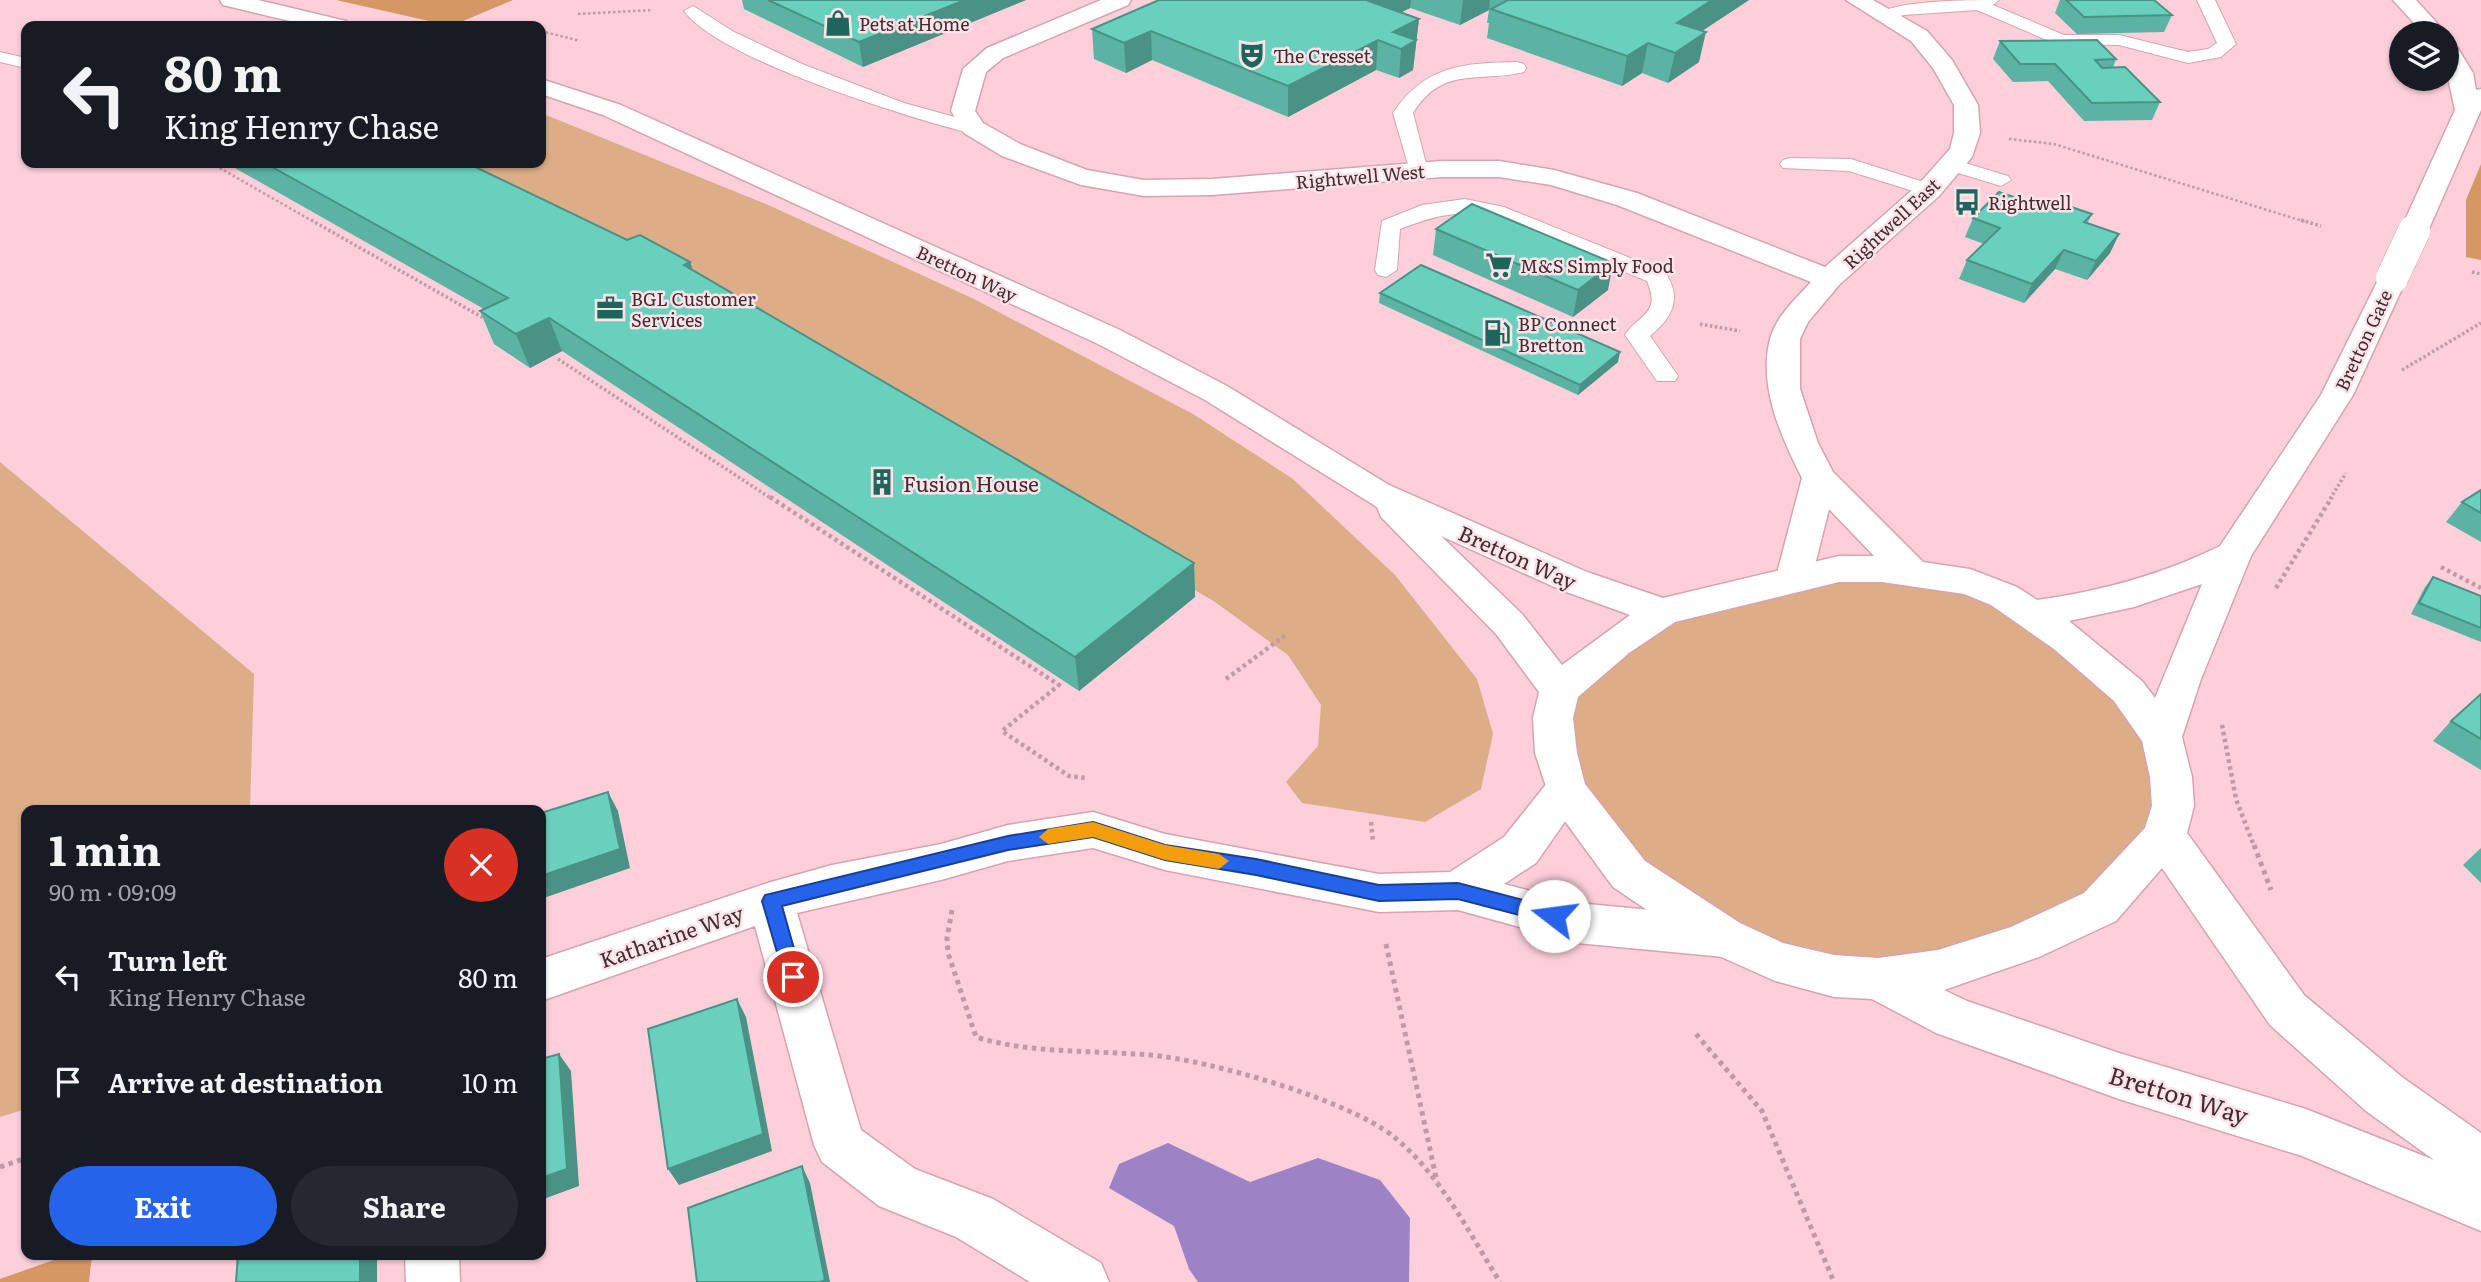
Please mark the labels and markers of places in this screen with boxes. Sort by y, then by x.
shop icon: Pets at Home [823,8,853,38]
place label: Pets at Home [859,10,970,37]
theatre icon: The Cresset [1237,40,1267,70]
place label: The Cresset [1273,42,1371,69]
bus stop icon: Rightwell [1952,187,1982,217]
place label: Rightwell [1988,189,2072,216]
supermarket icon: M&S Simply Food [1484,250,1514,280]
place label: M&S Simply Food [1520,252,1674,279]
place label: BGL Customer Services [631,285,756,333]
office icon: BGL Customer Services [595,293,625,323]
place label: BP Connect Bretton [1518,310,1617,358]
fuel station icon: BP Connect Bretton [1482,318,1512,348]
building icon: Fusion House [867,467,897,497]
place label: Fusion House [903,467,1039,498]
pin [763,947,823,1007]

